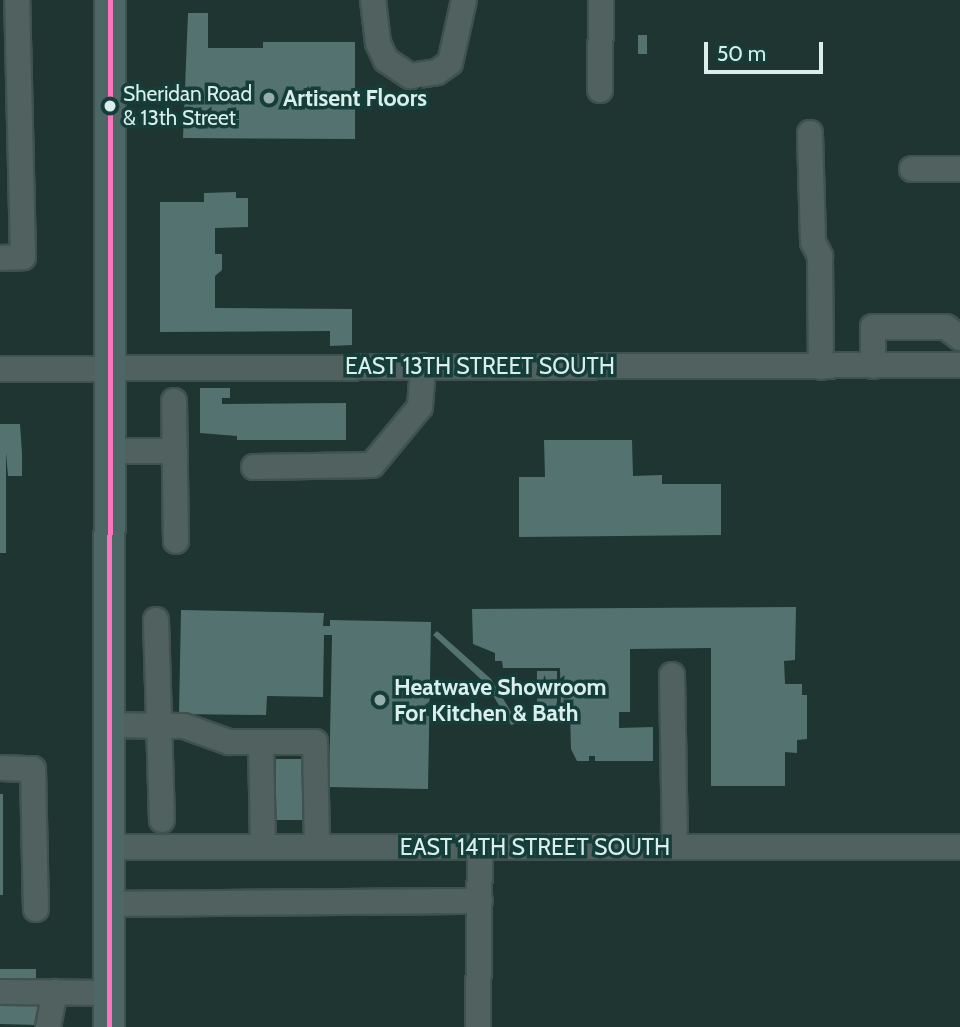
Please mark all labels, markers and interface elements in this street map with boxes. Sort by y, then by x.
scale bar [708,28,827,72]
text: 50 m [717,41,766,66]
place label: Sheridan Road & 13th Street [123,81,252,131]
place label: Artisent Floors [283,84,427,112]
marker: Artisent Floors [261,90,277,106]
marker: Sheridan Road & 13th Street [103,99,117,113]
street label: EAST 13TH STREET SOUTH [345,352,615,380]
place label: Heatwave Showroom For Kitchen & Bath [394,673,606,727]
marker: Heatwave Showroom For Kitchen & Bath [372,692,388,708]
street label: EAST 14TH STREET SOUTH [400,833,670,861]

